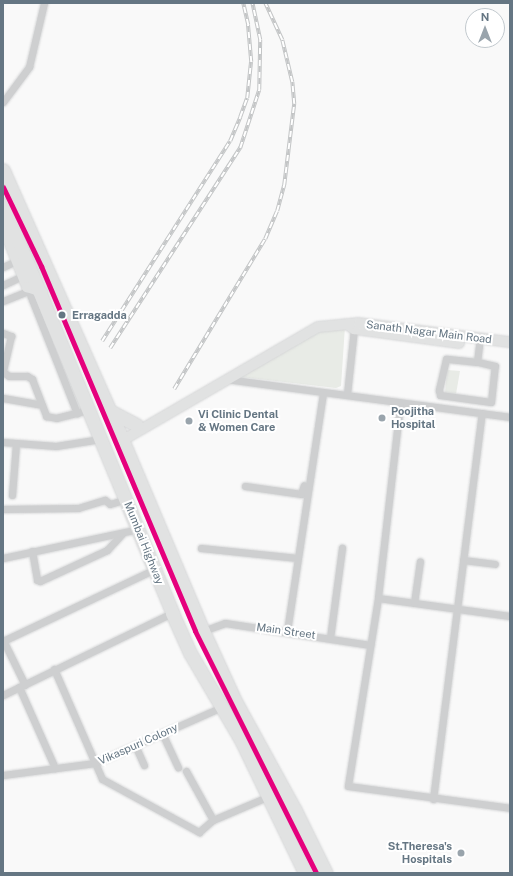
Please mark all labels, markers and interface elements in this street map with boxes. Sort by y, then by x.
north arrow [465,8,505,48]
text: N [481,11,489,23]
marker: Erragadda [55,308,69,322]
place label: Erragadda [72,308,127,322]
street label: Sanath Nagar Main Road [365,318,493,346]
place label: Poojitha Hospital [391,405,435,431]
place label: Vi Clinic Dental & Women Care [198,408,279,434]
marker: Poojitha Hospital [376,412,388,424]
marker: Vi Clinic Dental & Women Care [183,415,195,427]
street label: Mumbai Highway [121,500,167,586]
street label: Main Street [256,620,316,642]
street label: Vikaspuri Colony [96,721,180,767]
place label: St.Theresa's Hospitals [388,840,452,866]
marker: St.Theresa's Hospitals [455,847,467,859]

